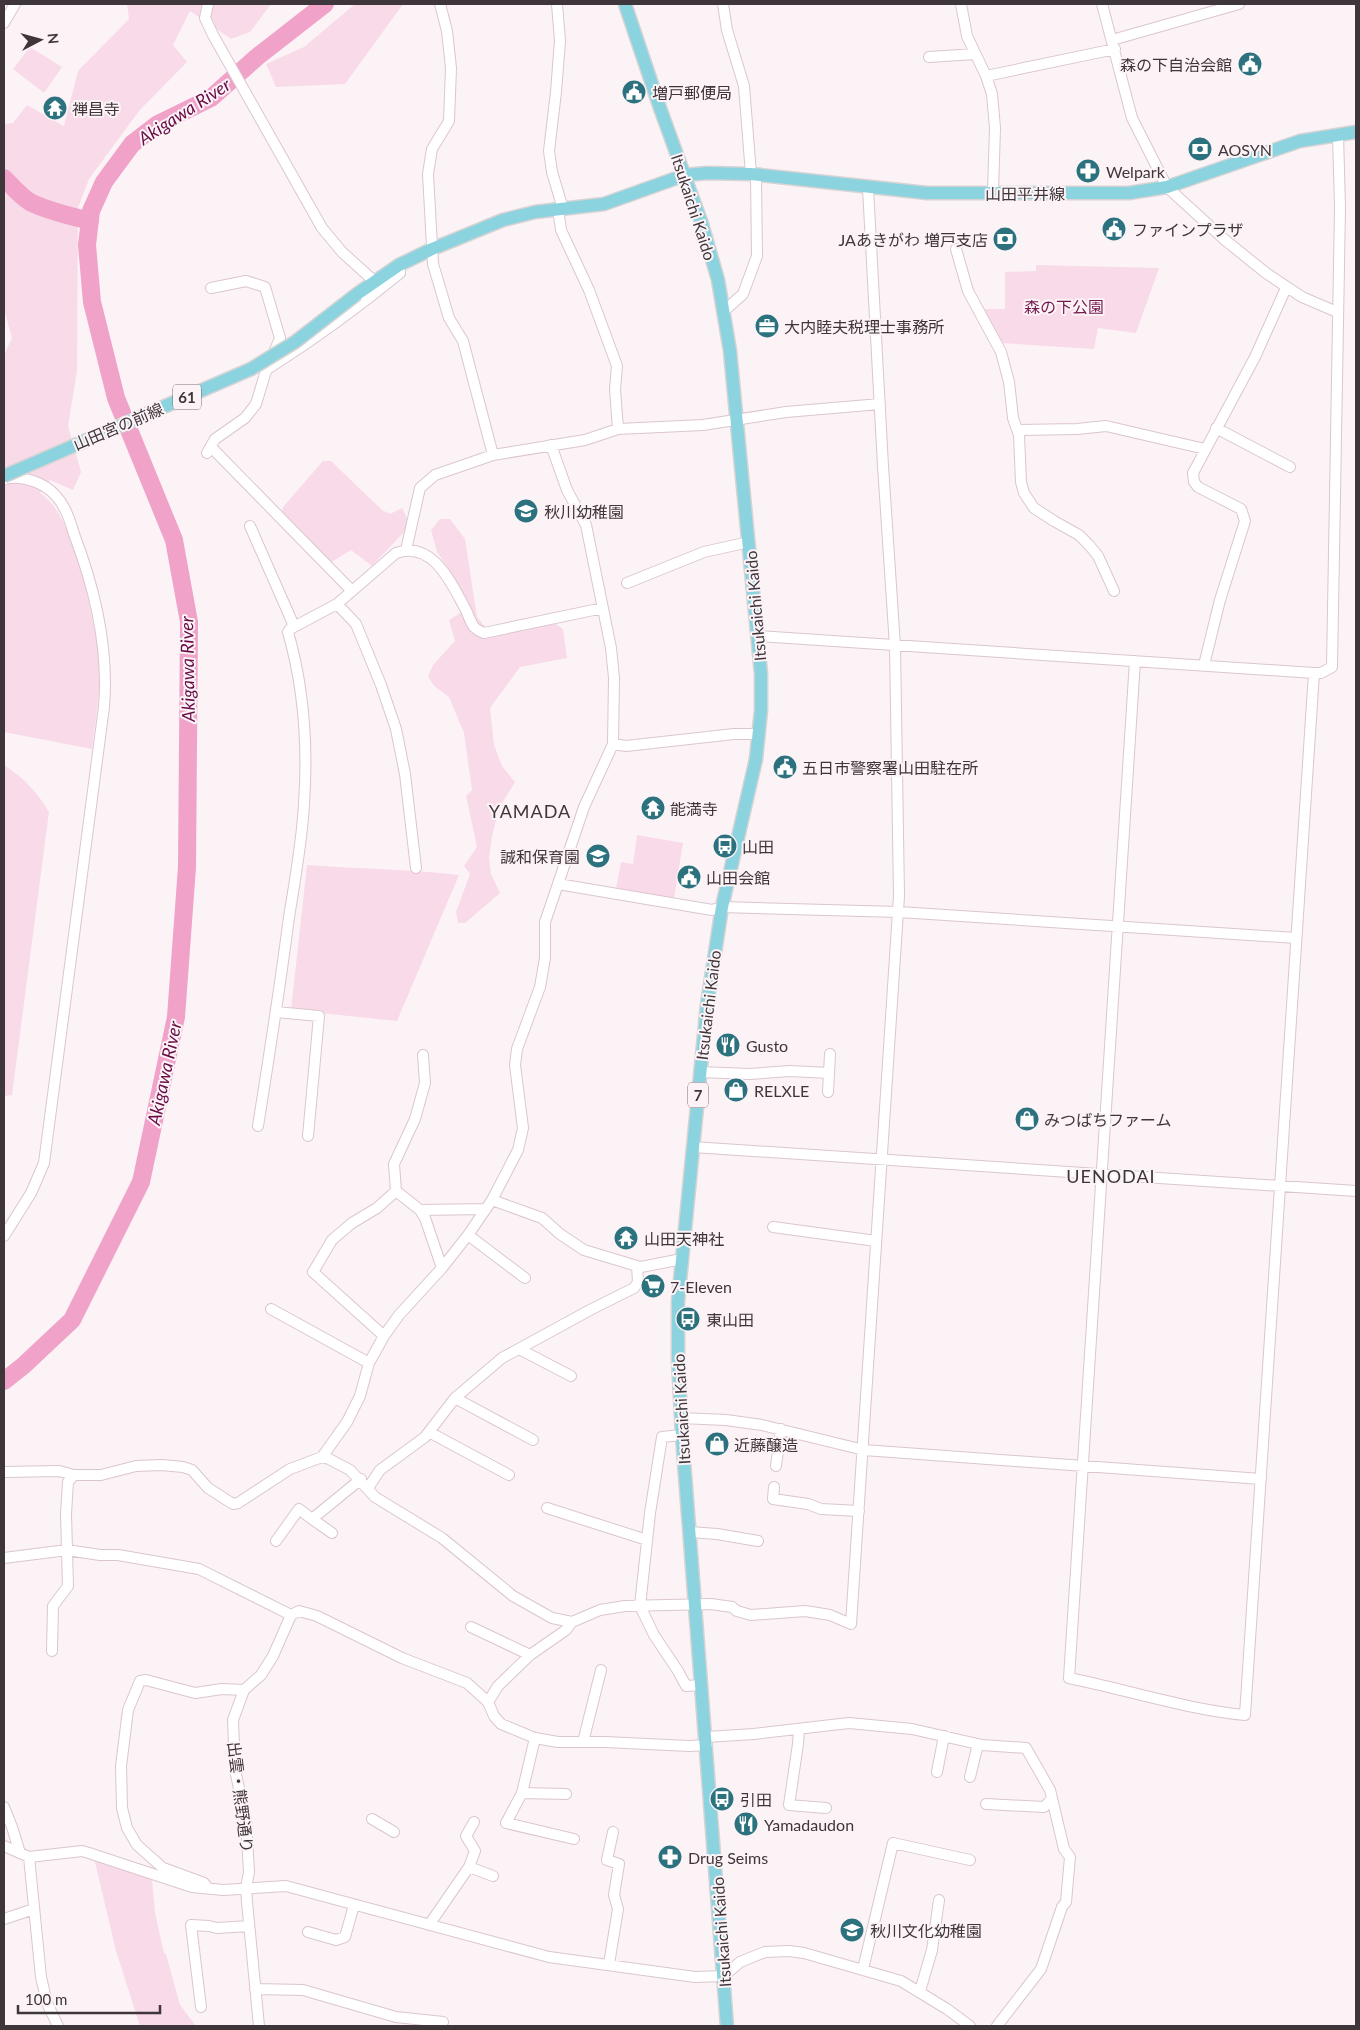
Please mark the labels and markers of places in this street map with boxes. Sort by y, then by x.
public building icon: 森の下自治会館 [1237,51,1263,77]
place label: 森の下自治会館 [1120,55,1232,74]
public building icon: 増戸郵便局 [621,79,647,105]
place label: 増戸郵便局 [652,83,732,102]
temple icon: 禅昌寺 [42,95,68,121]
place label: 禅昌寺 [72,99,120,118]
bank icon: AOSYN [1187,136,1213,162]
place label: AOSYN [1218,140,1272,159]
pharmacy icon: Welpark [1075,158,1101,184]
place label: Welpark [1106,162,1166,181]
public building icon: ファインプラザ [1101,216,1127,242]
place label: ファインプラザ [1132,220,1244,239]
bank icon: JAあきがわ 増戸支店 [992,226,1018,252]
place label: JAあきがわ 増戸支店 [838,230,988,249]
office icon: 大内睦夫税理士事務所 [754,313,780,339]
place label: 大内睦夫税理士事務所 [784,317,944,336]
school or university icon: 秋川幼稚園 [513,498,539,524]
place label: 秋川幼稚園 [544,502,624,521]
public building icon: 五日市警察署山田駐在所 [772,754,798,780]
place label: 五日市警察署山田駐在所 [802,758,978,777]
temple icon: 能満寺 [640,795,666,821]
place label: 能満寺 [670,799,718,818]
bus stop icon: 山田 [712,833,738,859]
place label: 山田 [742,837,774,856]
school or university icon: 誠和保育園 [585,843,611,869]
place label: 誠和保育園 [500,847,580,866]
public building icon: 山田会館 [676,864,702,890]
place label: 山田会館 [706,868,770,887]
restaurant icon: Gusto [715,1032,741,1058]
place label: Gusto [746,1036,788,1055]
shop icon: RELXLE [723,1077,749,1103]
place label: RELXLE [754,1081,809,1100]
shop icon: みつばちファーム [1014,1106,1040,1132]
place label: みつばちファーム [1044,1110,1172,1129]
temple icon: 山田天神社 [613,1225,639,1251]
place label: 山田天神社 [644,1229,724,1248]
supermarket icon: 7-Eleven [640,1273,666,1299]
place label: 7-Eleven [670,1277,732,1296]
bus stop icon: 東山田 [675,1306,701,1332]
place label: 東山田 [706,1310,754,1329]
shop icon: 近藤醸造 [704,1431,730,1457]
place label: 近藤醸造 [734,1435,798,1454]
bus stop icon: 引田 [709,1786,735,1812]
place label: 引田 [740,1790,772,1809]
restaurant icon: Yamadaudon [733,1811,759,1837]
place label: Yamadaudon [764,1815,854,1834]
pharmacy icon: Drug Seims [657,1844,683,1870]
place label: Drug Seims [688,1848,768,1867]
school or university icon: 秋川文化幼稚園 [839,1917,865,1943]
place label: 秋川文化幼稚園 [870,1921,982,1940]

